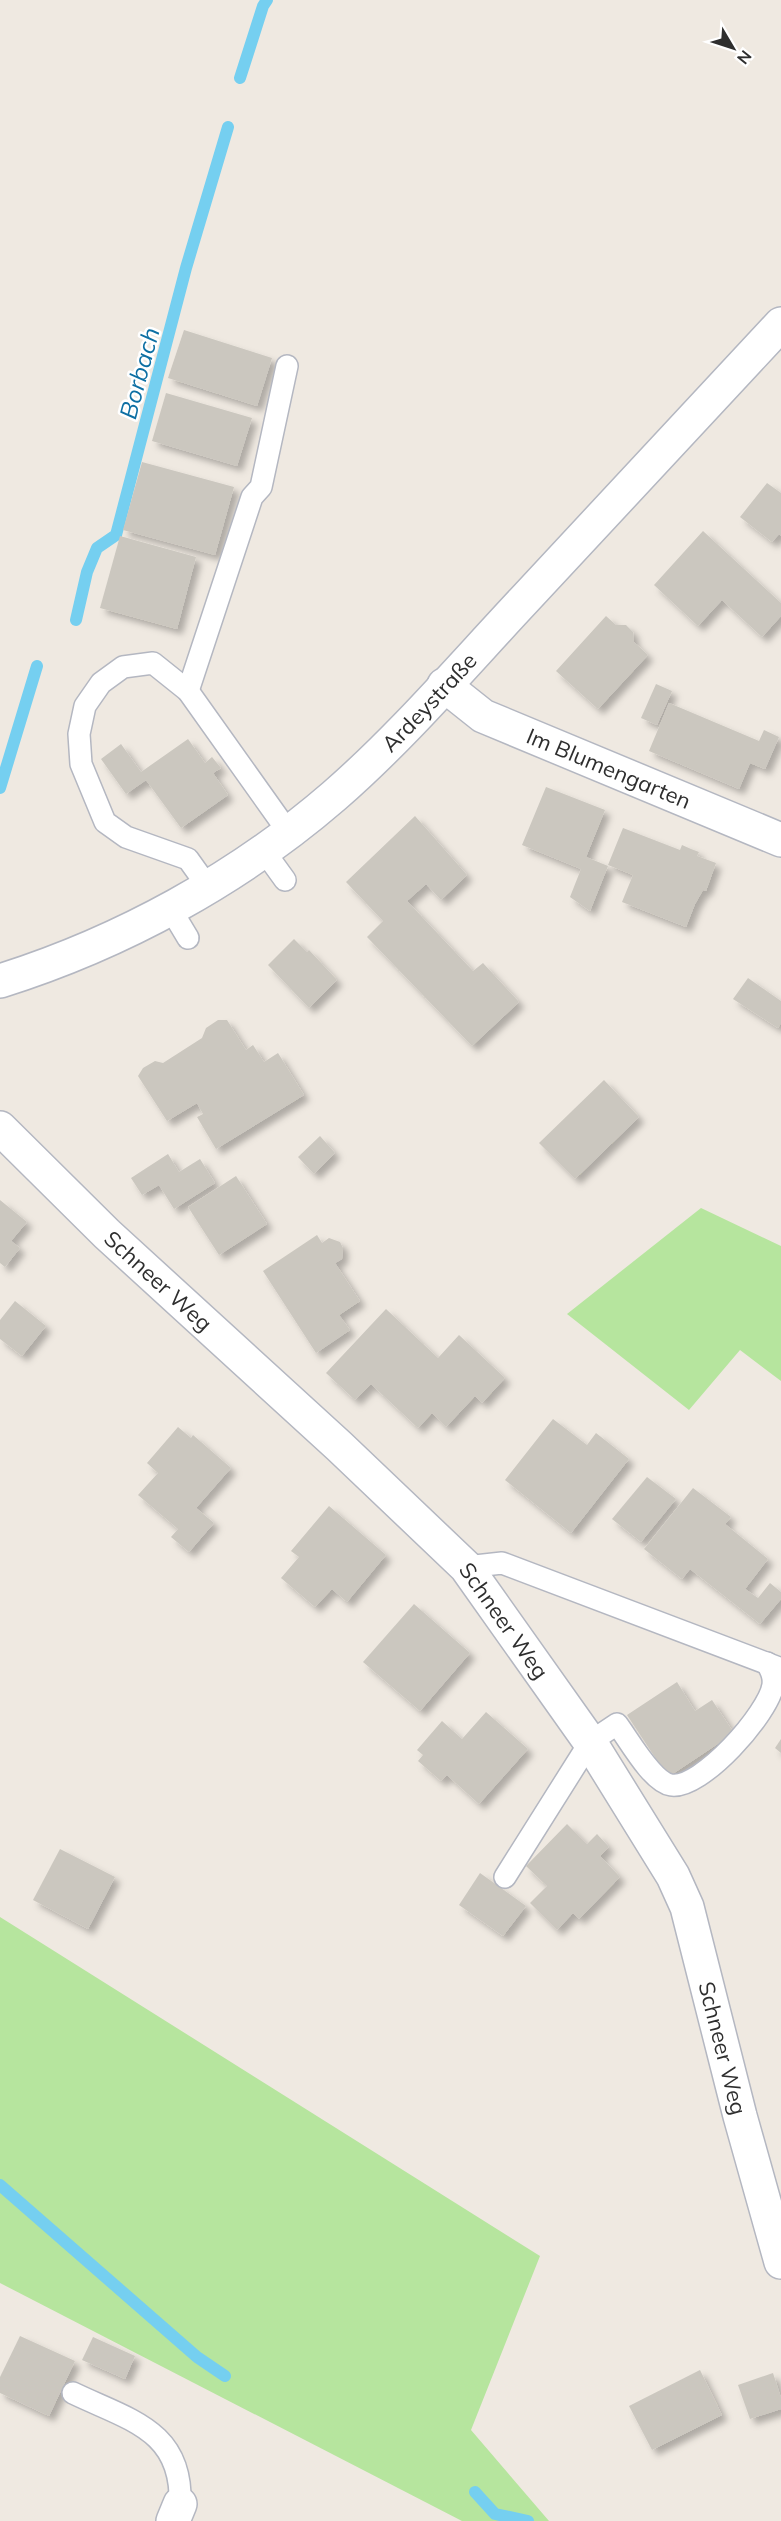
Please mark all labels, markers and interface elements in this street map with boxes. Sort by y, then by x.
north arrow [703,18,763,78]
text: N [733,46,756,68]
water label: Borbach [112,324,166,422]
street label: Ardeystraße [376,647,483,758]
street label: Im Blumengarten [522,722,695,815]
street label: Schneer Weg [98,1224,218,1337]
street label: Schneer Weg [453,1557,555,1684]
street label: Schneer Weg [692,1979,753,2118]

